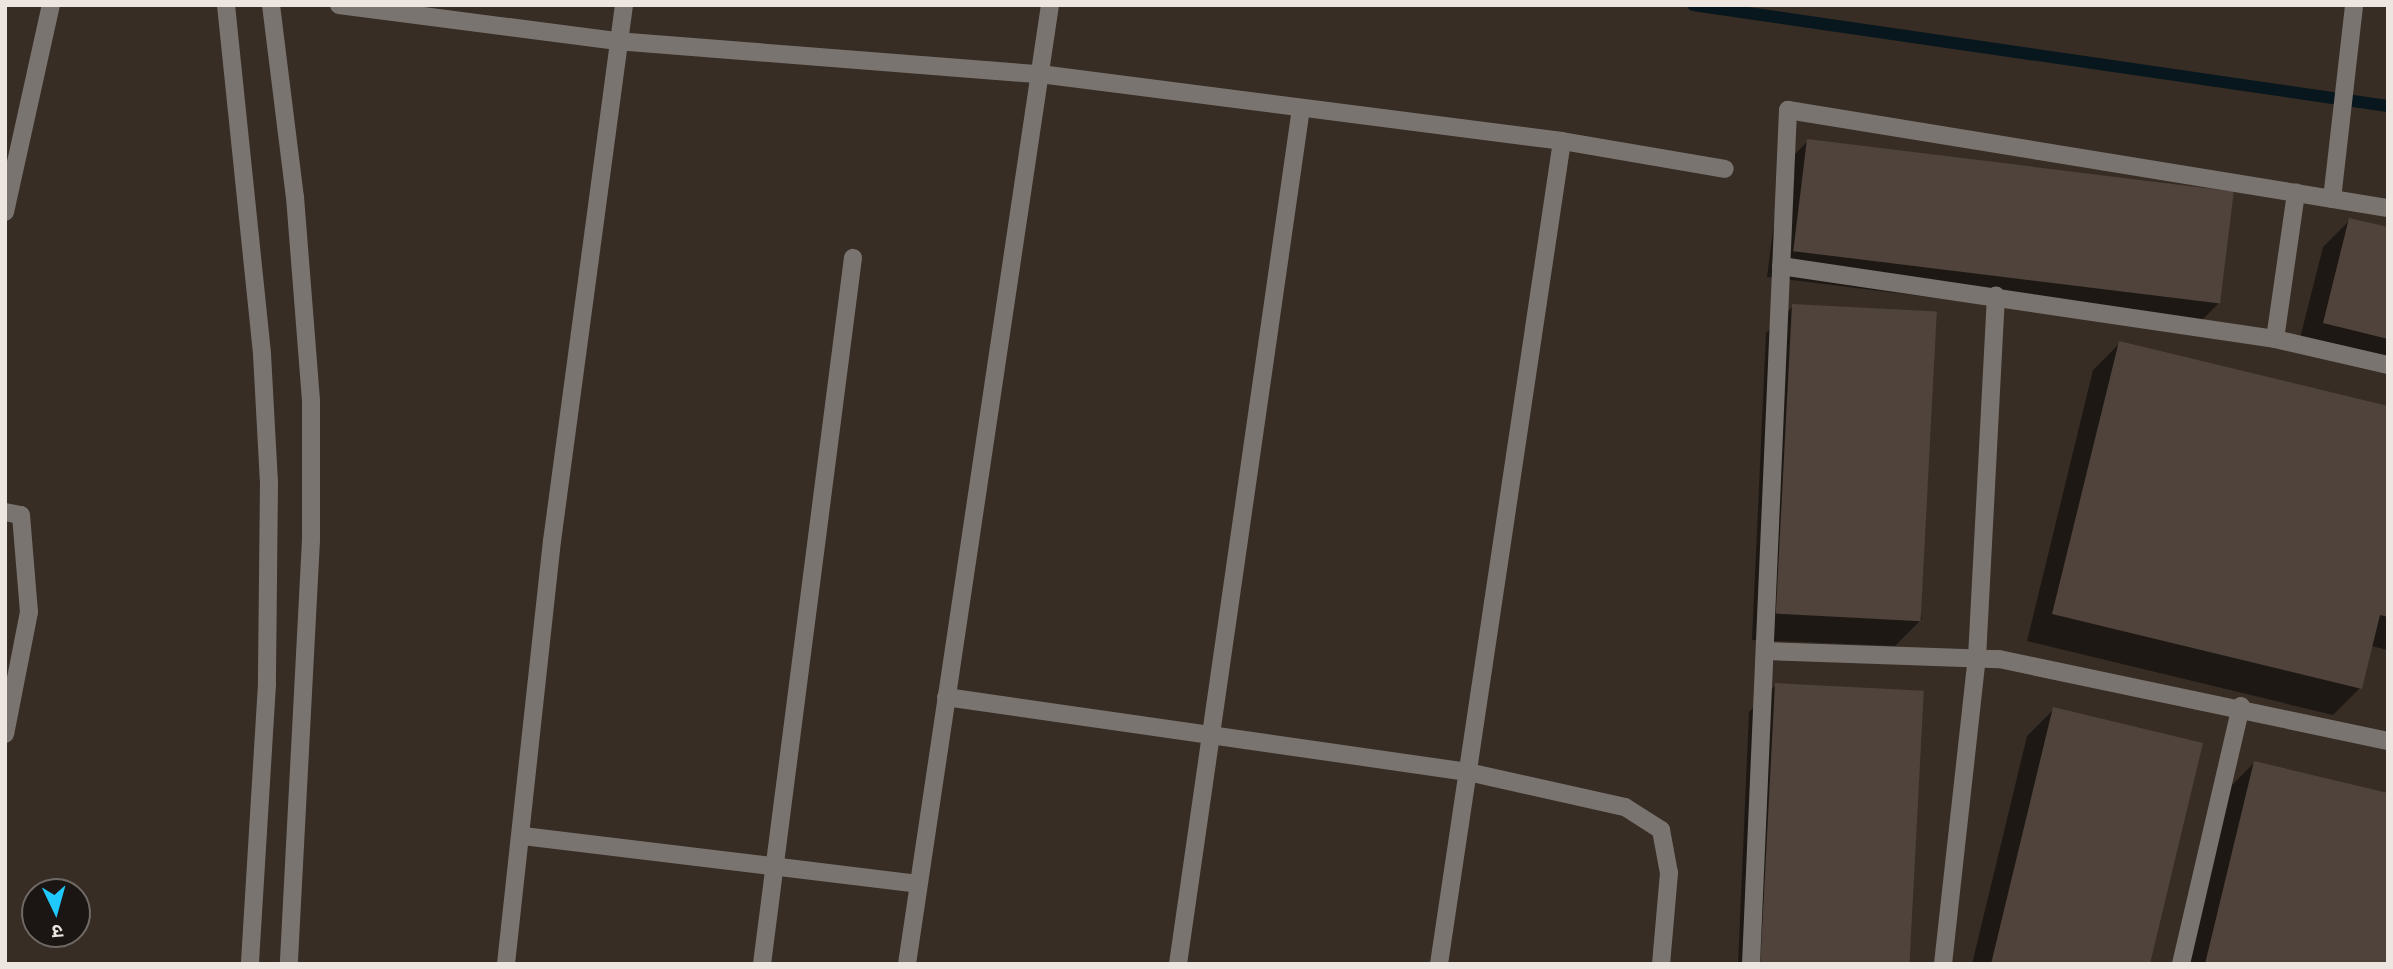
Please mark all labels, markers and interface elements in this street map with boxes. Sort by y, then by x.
north arrow [21,878,91,948]
text: उ [51,918,64,945]

